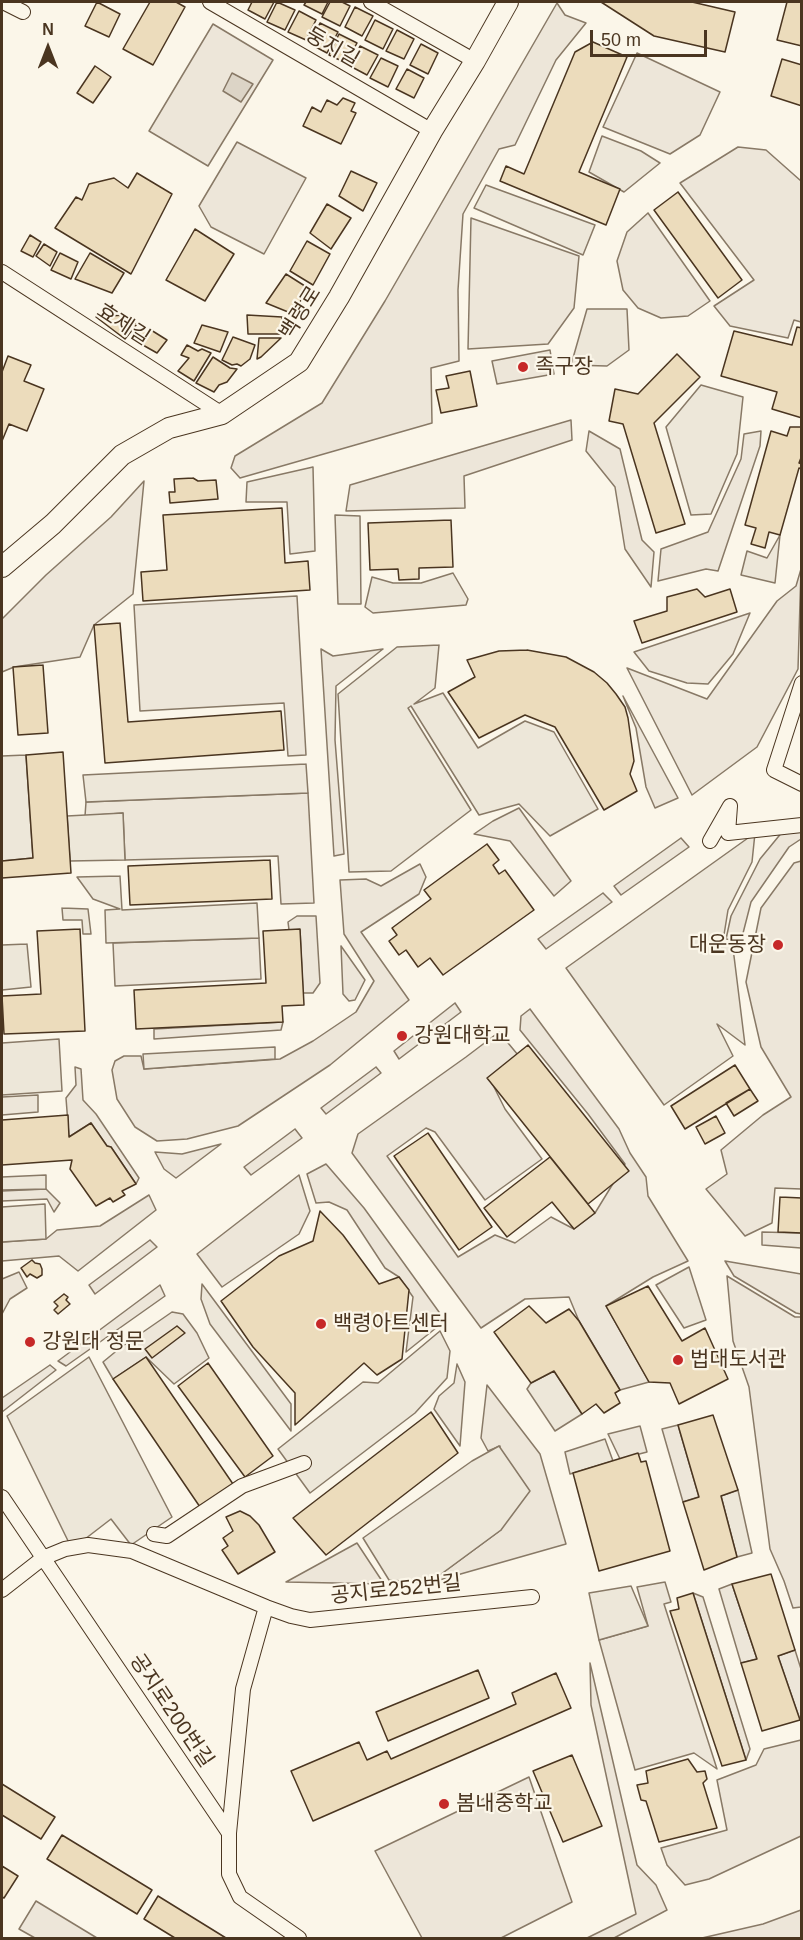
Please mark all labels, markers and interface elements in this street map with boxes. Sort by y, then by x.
north arrow [18,18,78,78]
scale bar [593,18,710,56]
text: N [42,21,54,38]
street label: 둥지길 [301,23,363,73]
text: 50 m [601,30,641,50]
street label: 백령로 [275,282,327,344]
street label: 효제길 [92,299,154,351]
place label: 족구장 [535,354,593,380]
marker: 족구장 [516,360,530,374]
place label: 대운동장 [689,932,766,958]
marker: 대운동장 [771,938,785,952]
place label: 강원대학교 [414,1023,511,1049]
marker: 강원대학교 [395,1029,409,1043]
place label: 백령아트센터 [333,1311,449,1337]
marker: 백령아트센터 [314,1317,328,1331]
place label: 강원대 정문 [42,1329,144,1355]
marker: 강원대 정문 [23,1335,37,1349]
place label: 법대도서관 [690,1347,787,1373]
marker: 법대도서관 [671,1353,685,1367]
street label: 공지로252번길 [329,1571,463,1609]
street label: 공지로200번길 [124,1649,218,1773]
place label: 봄내중학교 [456,1791,553,1817]
marker: 봄내중학교 [437,1797,451,1811]

